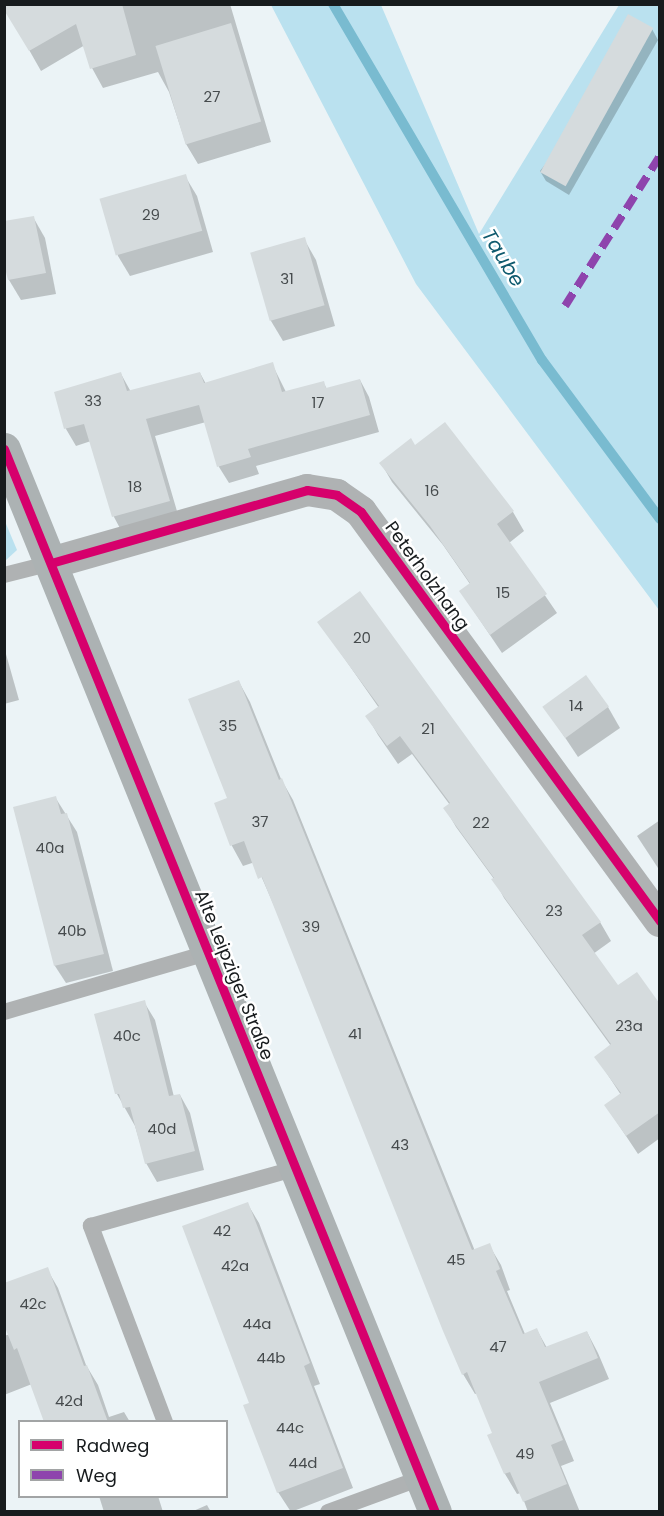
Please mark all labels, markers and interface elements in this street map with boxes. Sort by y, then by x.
house number: 27 [204,88,220,106]
house number: 29 [142,206,160,224]
water label: Taube [476,225,530,291]
house number: 31 [280,270,294,288]
house number: 33 [84,392,102,410]
house number: 17 [312,394,324,412]
house number: 18 [128,478,142,496]
house number: 16 [425,482,439,500]
street label: Peterholzhang [380,517,474,635]
house number: 15 [496,584,510,602]
house number: 20 [353,629,371,647]
house number: 14 [569,697,583,715]
house number: 35 [219,717,237,735]
house number: 21 [421,720,435,738]
house number: 37 [251,813,269,831]
house number: 22 [472,814,490,832]
house number: 40a [36,839,64,857]
street label: Alte Leipziger Straße [190,887,278,1063]
house number: 23 [545,902,563,920]
house number: 39 [302,918,320,936]
house number: 40b [58,922,86,940]
house number: 23a [615,1017,643,1035]
house number: 41 [348,1025,362,1043]
house number: 40c [113,1027,141,1045]
house number: 40d [148,1120,176,1138]
house number: 43 [391,1136,409,1154]
house number: 42 [213,1222,231,1240]
house number: 45 [447,1251,465,1269]
house number: 42a [221,1257,249,1275]
house number: 42c [19,1295,47,1313]
house number: 44a [242,1315,272,1333]
house number: 47 [489,1338,507,1356]
house number: 44b [256,1349,286,1367]
house number: 42d [55,1392,83,1410]
house number: 44c [276,1419,304,1437]
legend [18,1420,228,1498]
text: Radweg [76,1433,149,1458]
house number: 49 [516,1445,534,1463]
house number: 44d [288,1454,318,1472]
text: Weg [76,1463,117,1488]

